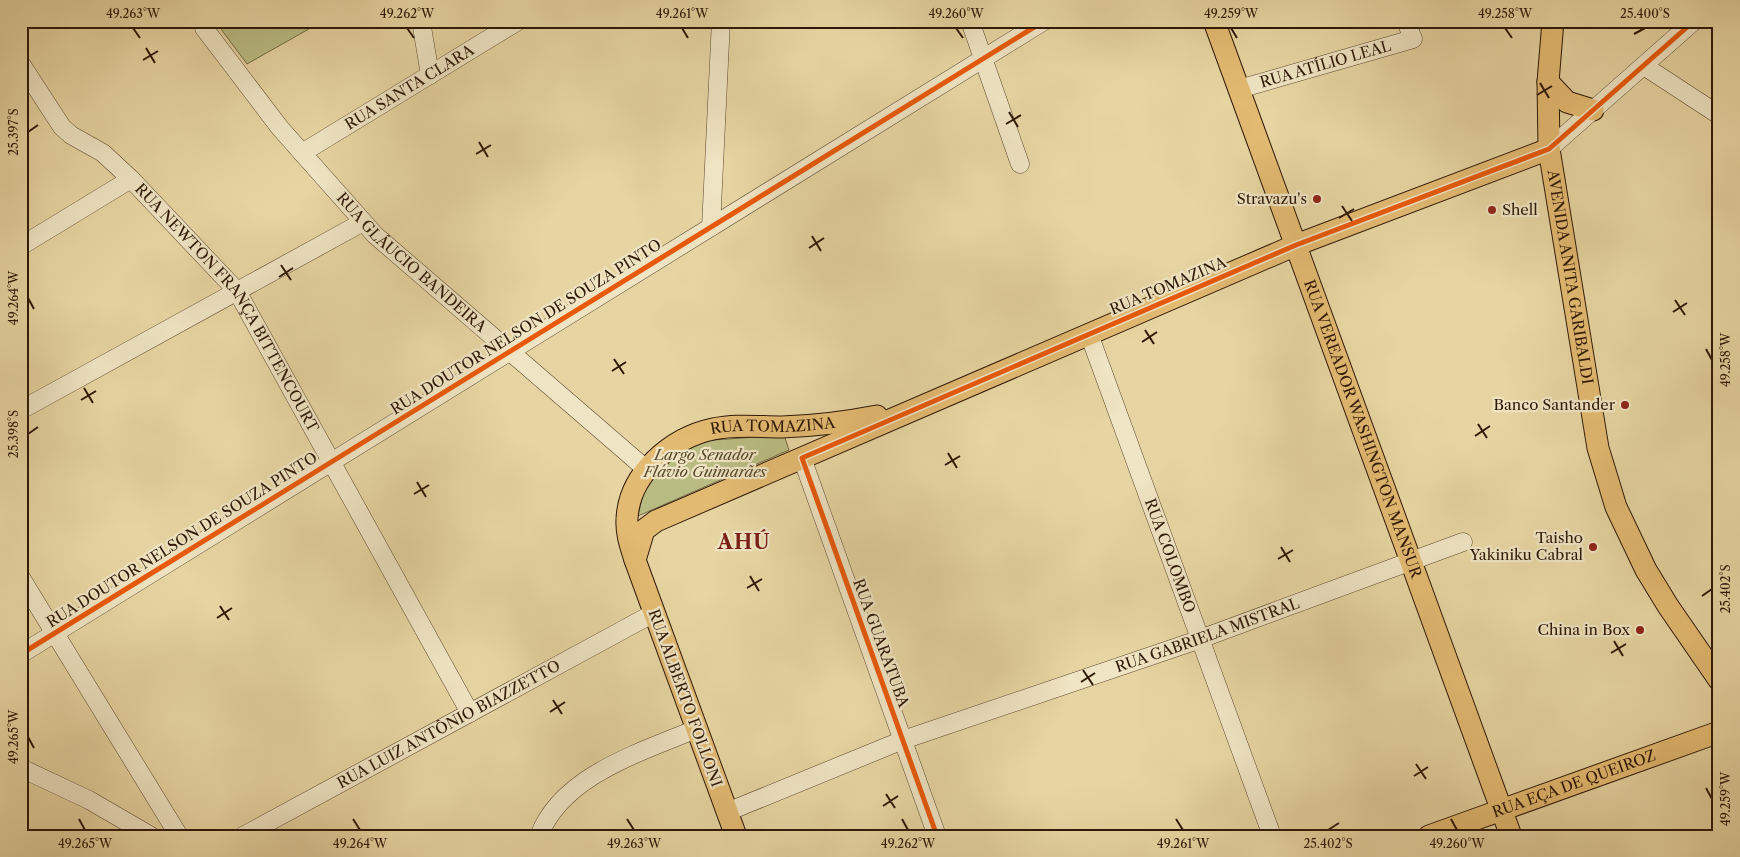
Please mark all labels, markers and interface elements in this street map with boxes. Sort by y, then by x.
text: 49.263°W [106,6,161,21]
text: 49.262°W [380,6,435,21]
text: 49.261°W [656,6,709,21]
text: 49.260°W [928,6,984,21]
text: 49.259°W [1204,6,1259,21]
text: 49.258°W [1478,6,1533,21]
text: 25.400°S [1620,6,1670,21]
street label: RUA ATÍLIO LEAL [1258,36,1393,92]
street label: RUA SANTA CLARA [341,40,478,134]
text: 25.397°S [6,108,21,156]
street label: AVENIDA ANITA GARIBALDI [1543,167,1597,386]
street label: RUA NEWTON FRANÇA BITTENCOURT [131,179,323,436]
street label: RUA GLÁUCIO BANDEIRA [333,188,491,337]
place label: Stravazu's [1237,189,1307,208]
marker: Stravazu's [1311,193,1323,205]
place label: Shell [1502,200,1538,219]
marker: Shell [1486,204,1498,216]
street label: RUA DOUTOR NELSON DE SOUZA PINTO [387,235,665,418]
street label: RUA TOMAZINA [1107,252,1230,319]
text: 49.264°W [6,270,21,325]
street label: RUA VEREADOR WASHINGTON MANSUR [1300,277,1426,581]
text: 49.258°W [1718,332,1733,387]
place label: Banco Santander [1493,395,1616,414]
marker: Banco Santander [1619,399,1631,411]
text: 25.398°S [6,410,21,458]
street label: RUA TOMAZINA [709,413,837,438]
park label: Largo Senador Flávio Guimarães [642,445,767,481]
street label: RUA DOUTOR NELSON DE SOUZA PINTO [43,448,321,631]
street label: RUA COLOMBO [1141,496,1200,615]
place label: Taisho Yakiniku Cabral [1469,528,1584,564]
district label: AHÚ [717,529,770,554]
marker: Taisho Yakiniku Cabral [1587,541,1599,553]
text: 25.402°S [1718,564,1733,614]
street label: RUA GUARATUBA [849,576,914,711]
street label: RUA GABRIELA MISTRAL [1113,593,1302,676]
street label: RUA ALBERTO FOLLONI [644,606,727,789]
place label: China in Box [1537,620,1630,639]
marker: China in Box [1634,624,1646,636]
street label: RUA LUIZ ANTÔNIO BIAZZETTO [334,656,563,792]
text: 49.265°W [6,709,21,764]
street label: RUA EÇA DE QUEIROZ [1489,745,1658,822]
text: 49.259°W [1718,771,1733,826]
text: 49.265°W [58,836,113,851]
text: 49.264°W [333,836,388,851]
text: 49.263°W [607,836,662,851]
text: 49.262°W [881,836,936,851]
text: 49.261°W [1157,836,1210,851]
text: 25.402°S [1303,836,1353,851]
text: 49.260°W [1429,836,1485,851]

